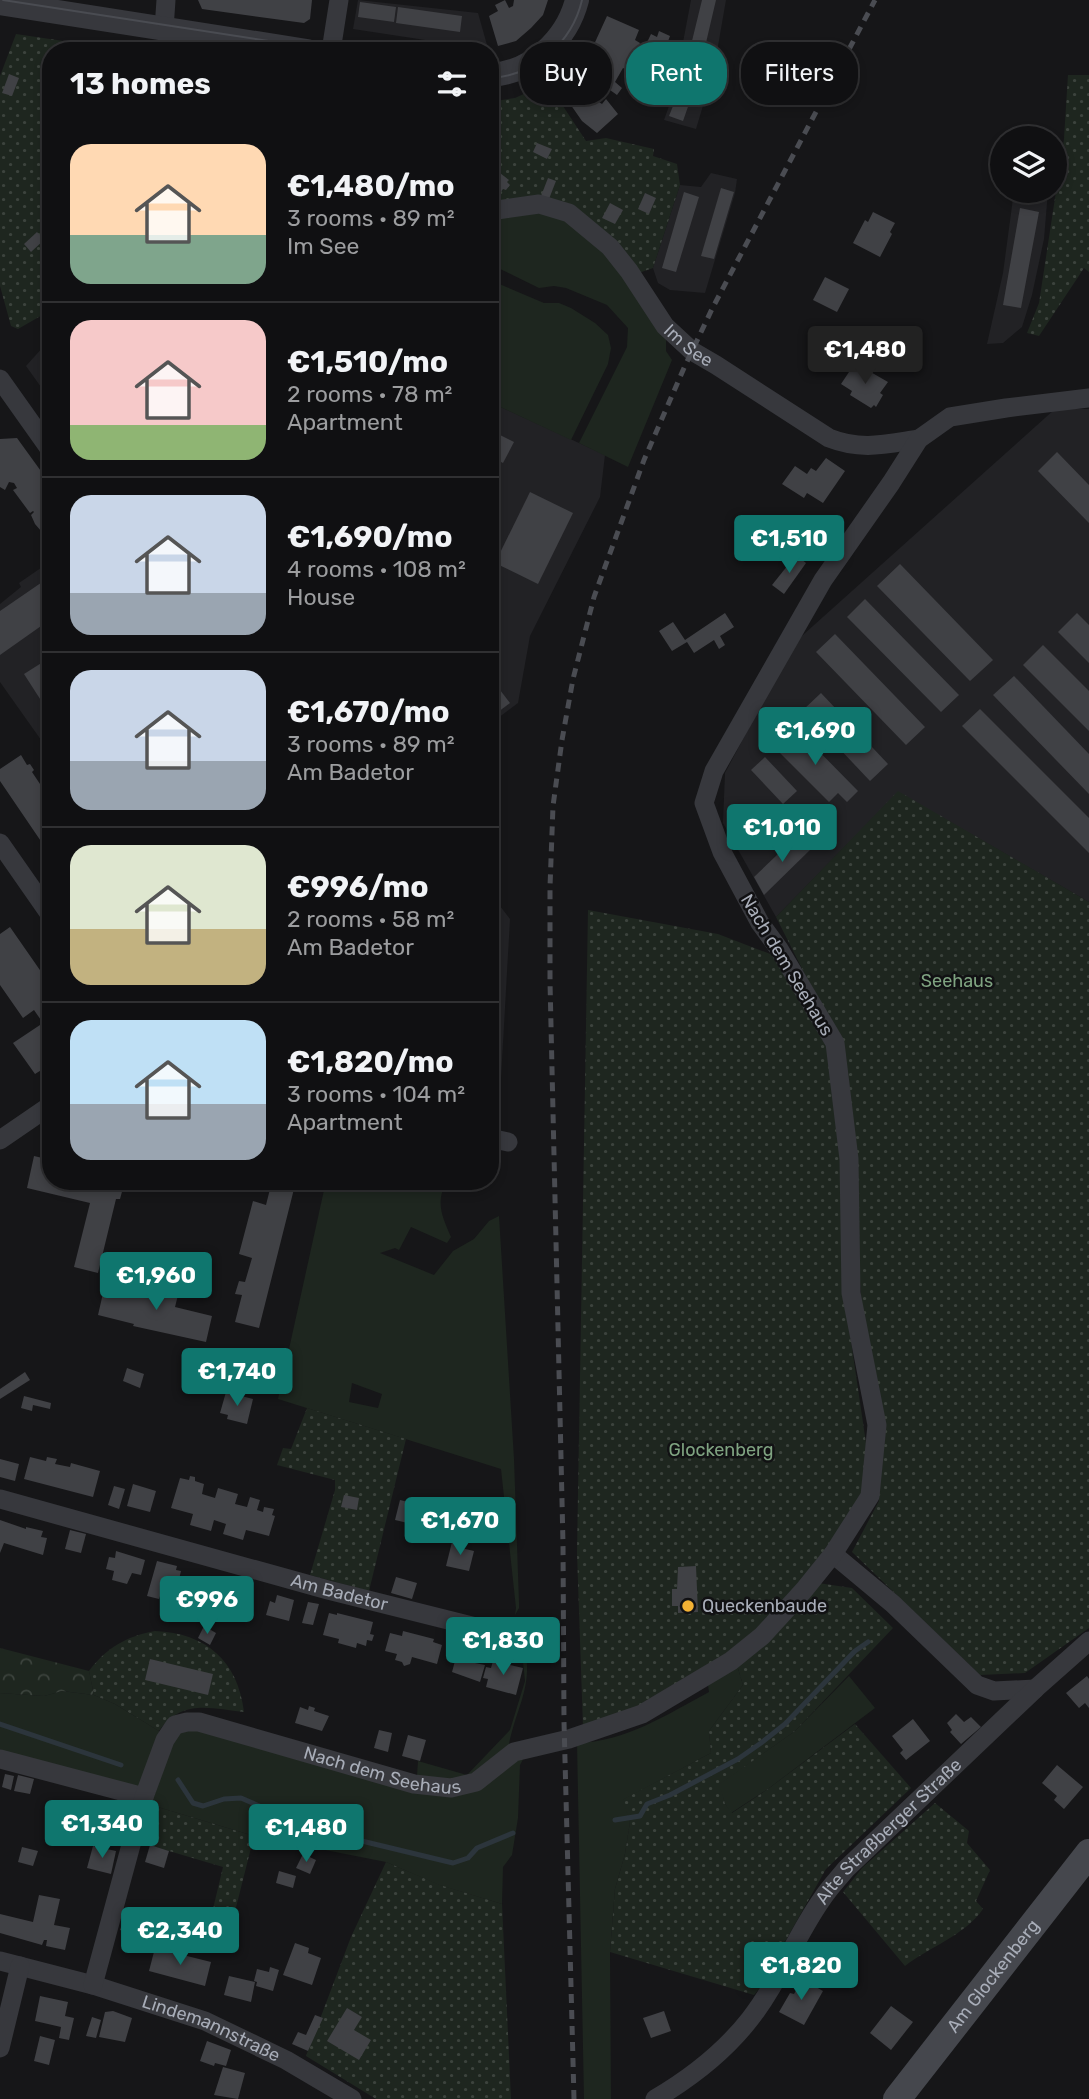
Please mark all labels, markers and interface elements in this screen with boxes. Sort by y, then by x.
chip: Buy [520,42,612,105]
chip: Rent [626,42,727,105]
chip: Filters [741,42,858,105]
icon: filters [433,65,471,103]
text: 13 homes [70,66,211,102]
map controls [990,126,1067,203]
button: layers [990,126,1067,203]
text: €1,480/mo [287,168,455,204]
icon: home [126,172,210,256]
text: 3 rooms · 89 m² [287,204,455,232]
text: Im See [287,232,359,260]
street label: Im See [659,319,717,372]
pin: €1,480 [808,326,922,386]
text: €1,480 [824,335,906,363]
text: €1,510/mo [287,344,448,380]
icon: home [126,348,210,432]
text: 2 rooms · 78 m² [287,380,452,408]
text: Apartment [287,408,403,436]
pin: €1,510 [732,516,846,575]
text: €1,690/mo [287,519,453,555]
icon: home [126,523,210,607]
text: €1,510 [750,524,828,552]
text: 4 rooms · 108 m² [287,555,466,583]
text: House [287,583,355,611]
text: €1,670/mo [287,694,450,730]
icon: home [126,698,210,782]
pin: €1,690 [758,708,872,767]
text: €1,690 [774,716,856,744]
text: 3 rooms · 89 m² [287,730,455,758]
text: Am Badetor [287,758,414,786]
pin: €1,010 [725,804,839,864]
text: €1,010 [743,813,821,841]
text: €996/mo [287,869,429,905]
icon: home [126,873,210,957]
street label: Nach dem Seehaus [736,890,838,1040]
text: 2 rooms · 58 m² [287,905,454,933]
text: Am Badetor [287,933,414,961]
park label: Seehaus [921,970,993,992]
text: €1,820/mo [287,1044,454,1080]
icon: home [126,1048,210,1132]
text: 3 rooms · 104 m² [287,1080,465,1108]
text: Apartment [287,1108,403,1136]
pin: €1,960 [99,1252,213,1312]
text: €1,960 [116,1261,196,1289]
pin: €1,740 [180,1348,294,1408]
text: €1,740 [198,1357,276,1385]
park label: Glockenberg [669,1439,773,1461]
pin: €1,670 [403,1498,517,1557]
text: €1,670 [421,1506,499,1534]
street label: Am Badetor [288,1569,390,1616]
pin: €996 [166,1576,248,1636]
text: €996 [176,1585,238,1613]
place label: Queckenbaude [702,1595,827,1617]
marker: Queckenbaude [680,1598,696,1614]
pin: €1,830 [446,1618,560,1677]
text: €1,830 [462,1626,544,1654]
street label: Nach dem Seehaus [301,1742,463,1799]
street label: Alte Straßberger Straße [811,1754,966,1908]
pin: €1,340 [45,1800,159,1860]
pin: €1,480 [249,1804,363,1864]
text: €1,340 [61,1809,143,1837]
text: €1,480 [265,1813,347,1841]
pin: €2,340 [123,1908,237,1967]
street label: Am Glockenberg [942,1915,1044,2037]
text: €2,340 [137,1916,223,1944]
pin: €1,820 [744,1942,858,2002]
text: €1,820 [760,1951,842,1979]
street label: Lindemannstraße [139,1990,284,2067]

